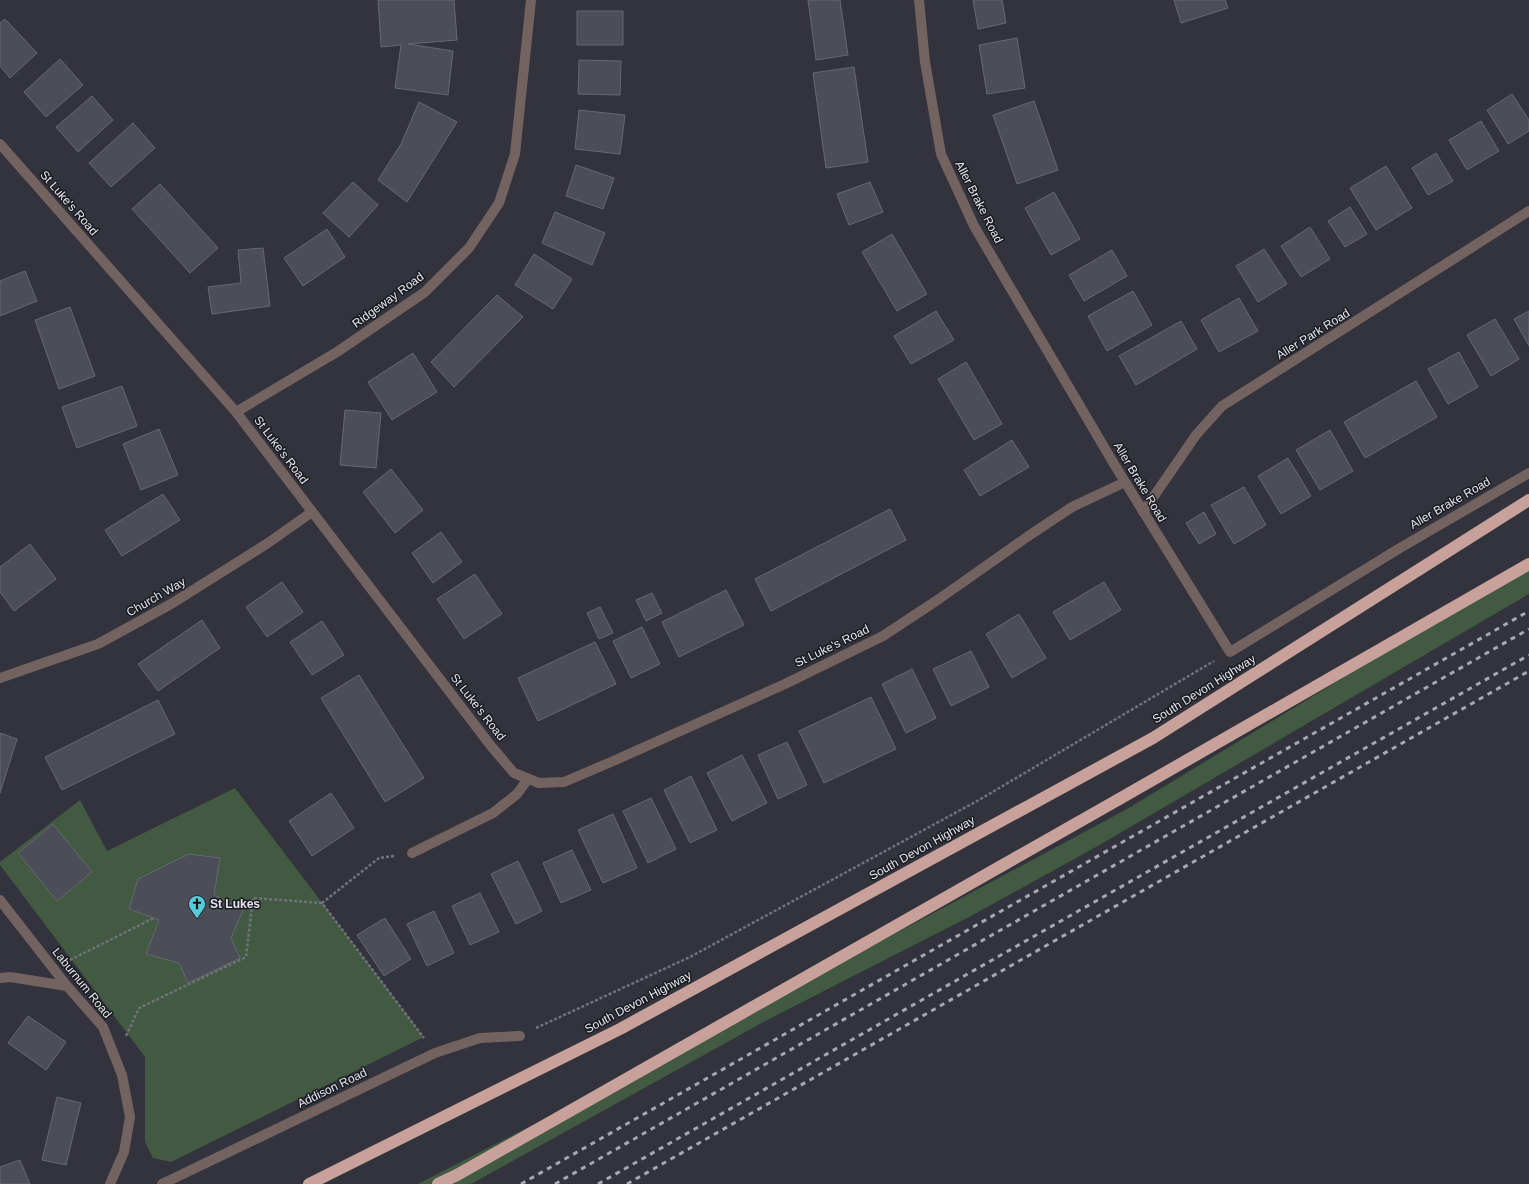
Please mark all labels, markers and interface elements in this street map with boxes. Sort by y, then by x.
street label: Aller Brake Road [952,158,1006,246]
street label: St Luke's Road [37,168,101,238]
street label: Ridgeway Road [350,269,426,331]
street label: Aller Park Road [1274,306,1352,362]
street label: St Luke's Road [251,413,311,487]
street label: Aller Brake Road [1111,440,1169,524]
street label: Aller Brake Road [1407,474,1493,532]
street label: Church Way [124,575,188,619]
street label: St Luke's Road [793,622,871,670]
street label: South Devon Highway [1150,652,1258,726]
street label: St Luke's Road [448,671,508,743]
street label: South Devon Highway [867,813,977,883]
church icon: St Lukes [187,894,207,919]
place label: St Lukes [210,897,260,911]
street label: Laburnum Road [49,945,115,1021]
street label: South Devon Highway [582,968,694,1036]
street label: Addison Road [295,1065,369,1111]

